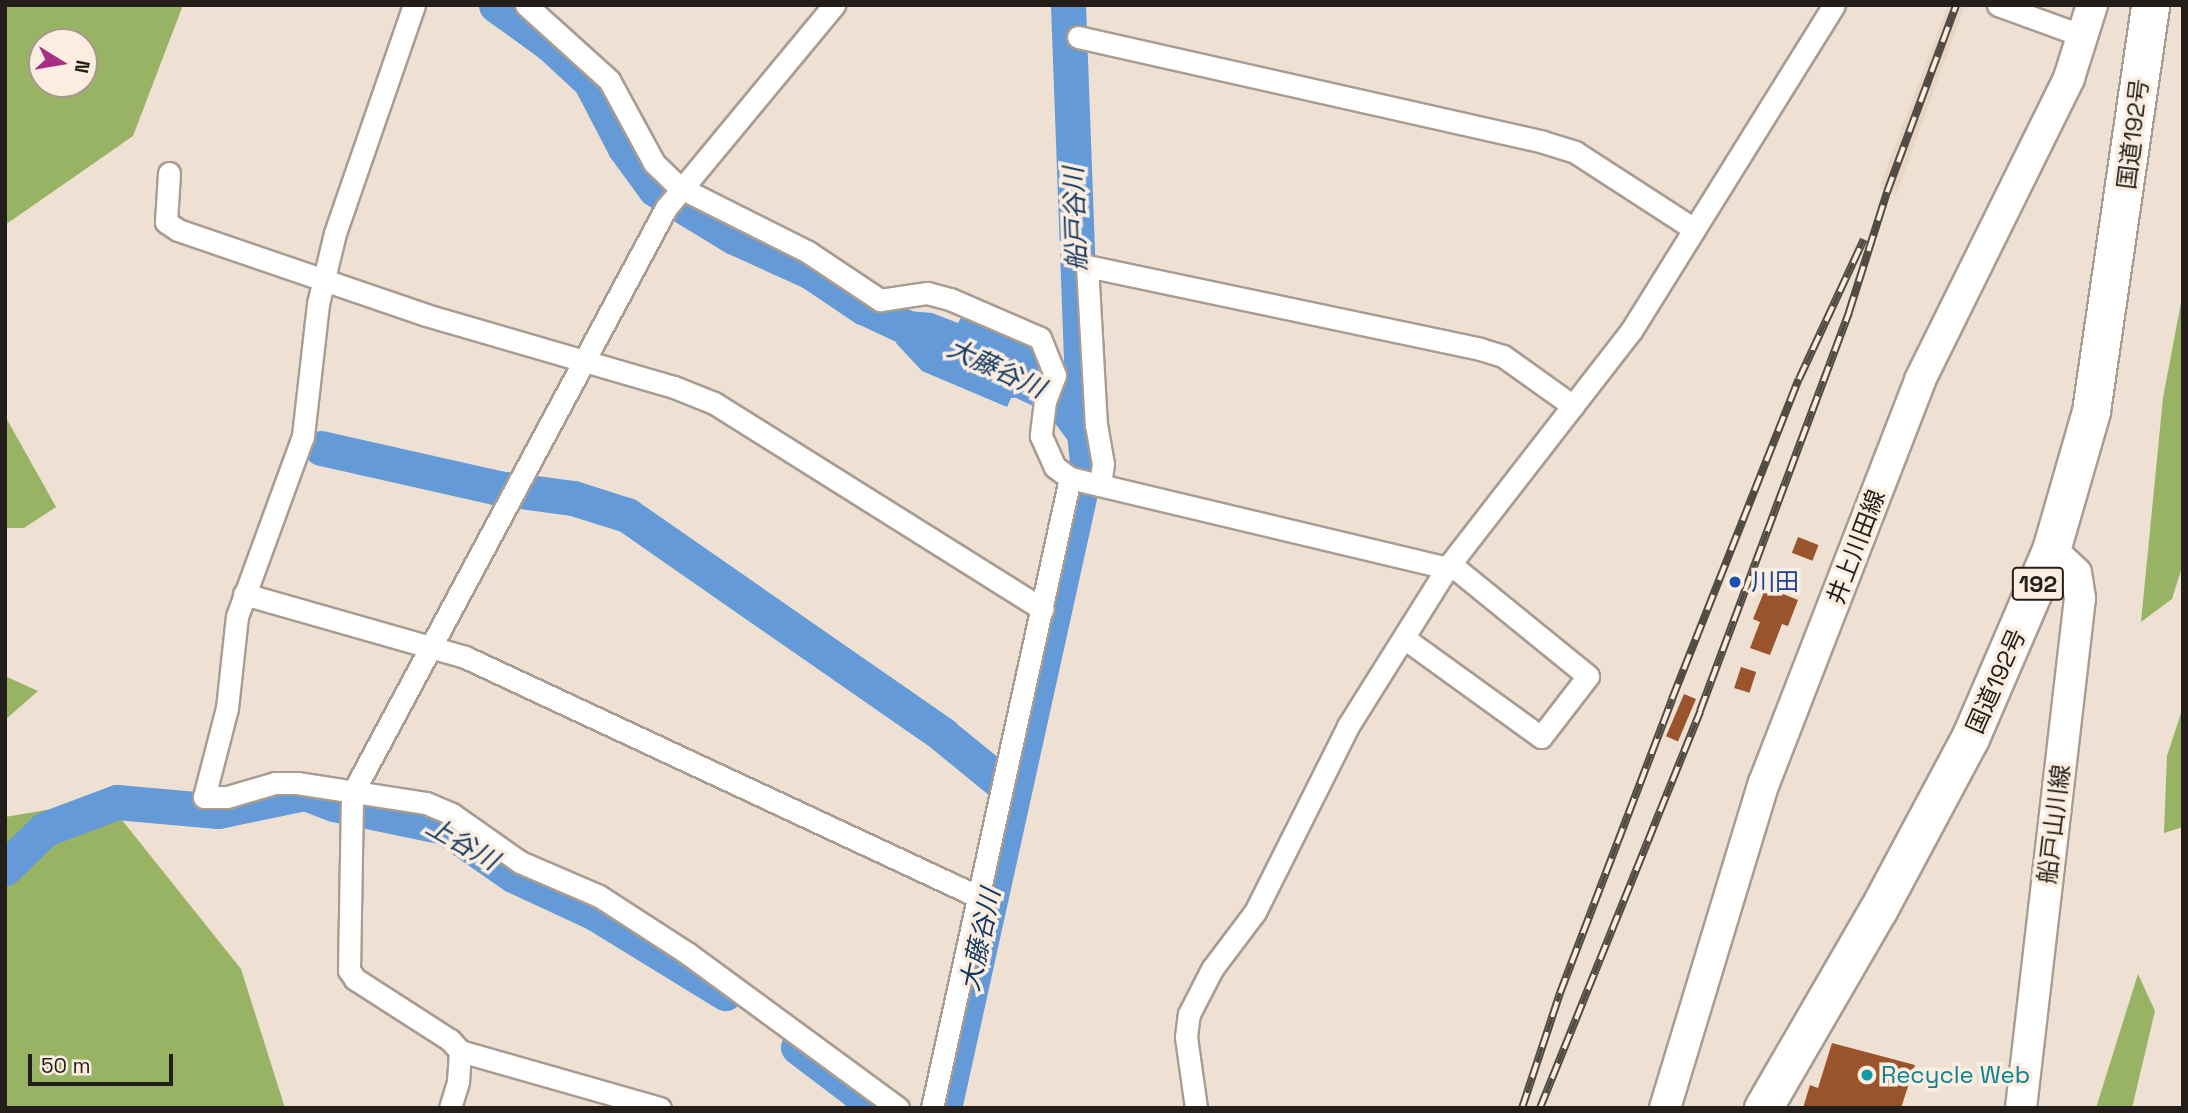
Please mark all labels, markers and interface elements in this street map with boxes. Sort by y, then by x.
north arrow [28,28,98,98]
text: N [69,58,96,75]
street label: 国道192号 [2112,77,2154,191]
water label: 船戸谷川 [1059,166,1093,272]
water label: 大藤谷川 [942,333,1050,405]
street label: 井上川田線 [1821,486,1891,608]
road number: 192 [2012,564,2064,604]
place label: 川田 [1751,568,1799,596]
marker: 川田 [1725,572,1745,592]
street label: 国道192号 [1960,624,2032,738]
street label: 船戸山川線 [2032,763,2076,885]
water label: 上谷川 [420,811,504,877]
water label: 大藤谷川 [955,886,1007,994]
scale bar [32,1040,177,1084]
text: 50 m [41,1052,91,1079]
place label: Recycle Web [1881,1061,2030,1089]
marker: Recycle Web [1859,1067,1875,1083]

